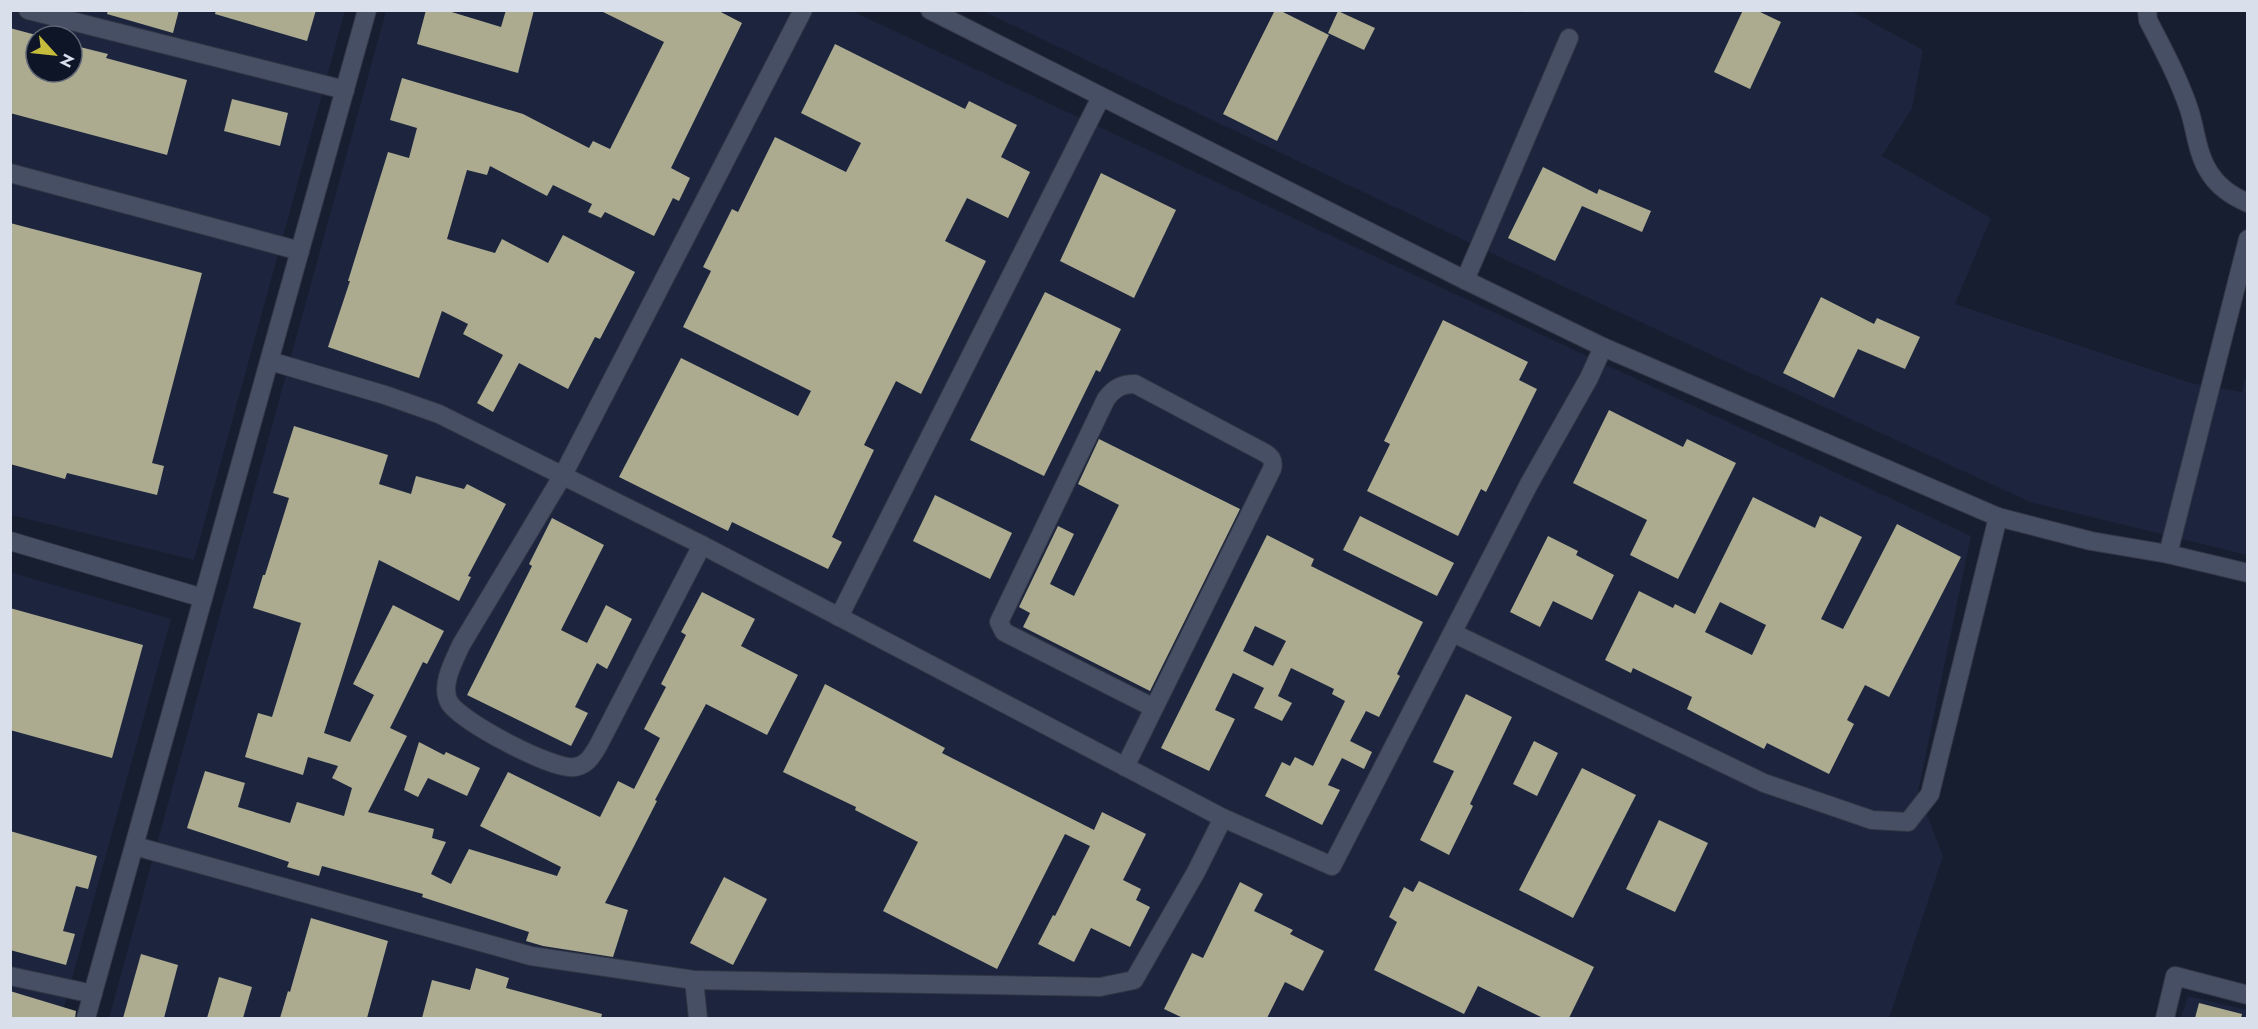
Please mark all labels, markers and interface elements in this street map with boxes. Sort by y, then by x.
north arrow [24,24,84,84]
text: N [54,50,80,71]

